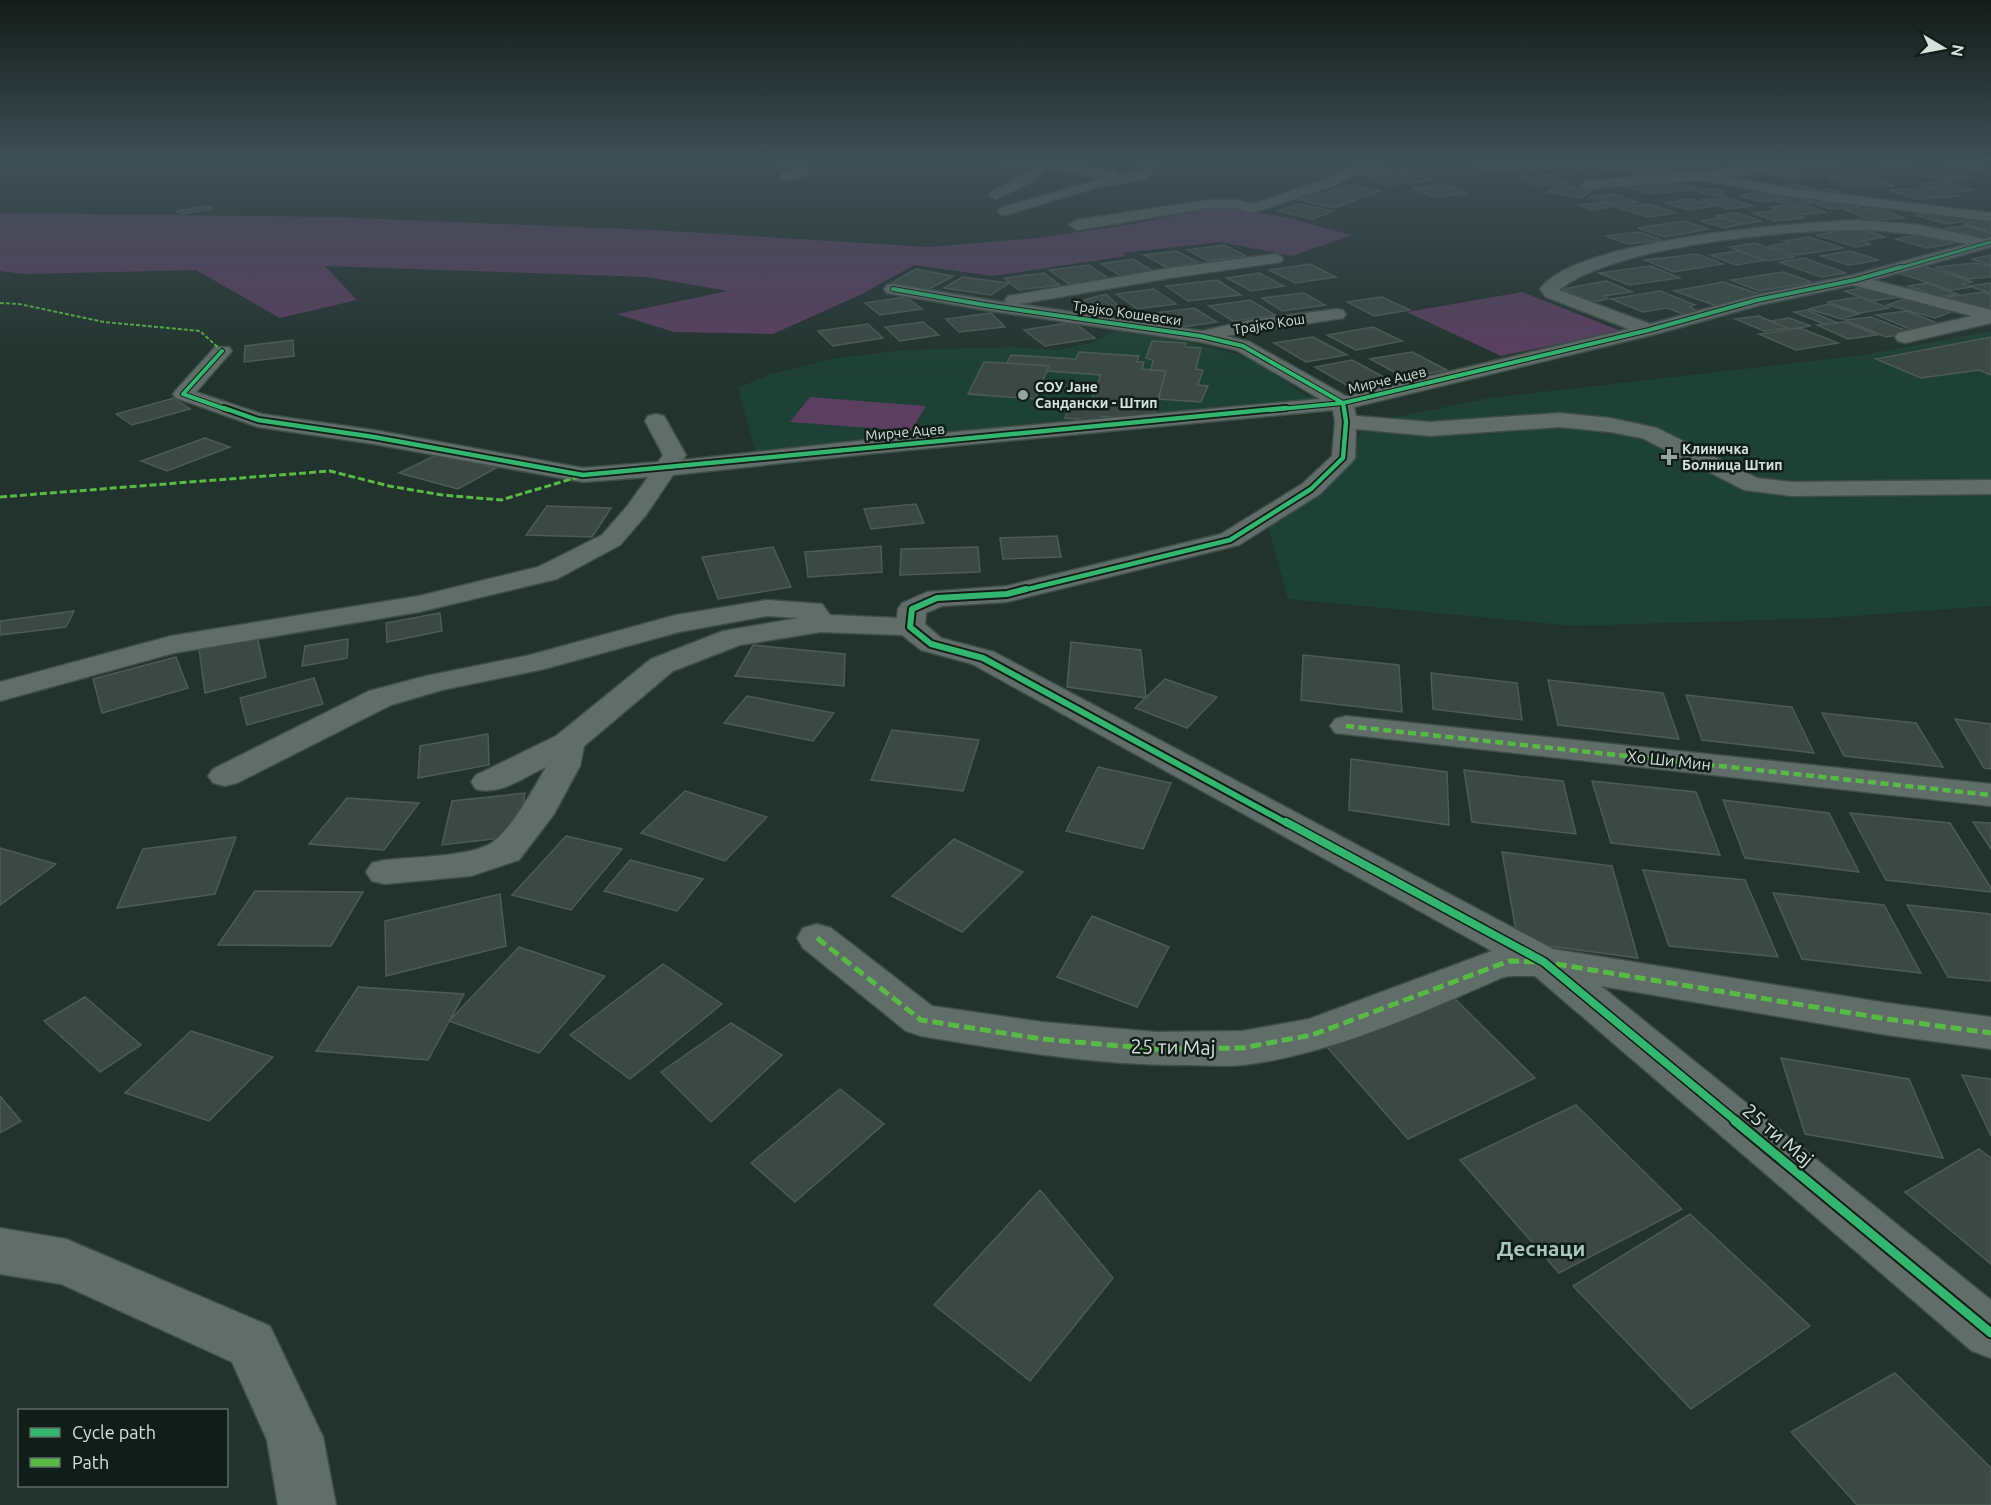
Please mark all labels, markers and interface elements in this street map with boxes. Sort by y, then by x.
north arrow [1913,18,1973,78]
text: N [1948,43,1968,58]
street label: Трајко Кошевски [1071,297,1183,329]
street label: Трајко Кош [1232,310,1306,338]
street label: Мирче Ацев [1346,363,1428,397]
place label: СОУ Јане Сандански - Штип [1035,379,1158,411]
marker: СОУ Јане Сандански - Штип [1016,388,1030,402]
street label: Мирче Ацев [865,421,945,443]
place label: Клиничка Болница Штип [1682,441,1782,473]
marker: Клиничка Болница Штип [1660,448,1678,466]
street label: Хо Ши Мин [1626,747,1712,773]
street label: 25 ти Мај [1130,1034,1216,1059]
street label: 25 ти Мај [1738,1098,1818,1171]
district label: Деснаци [1497,1236,1585,1260]
legend [18,1409,228,1487]
text: Cycle path [72,1422,156,1442]
text: Path [72,1452,109,1472]

